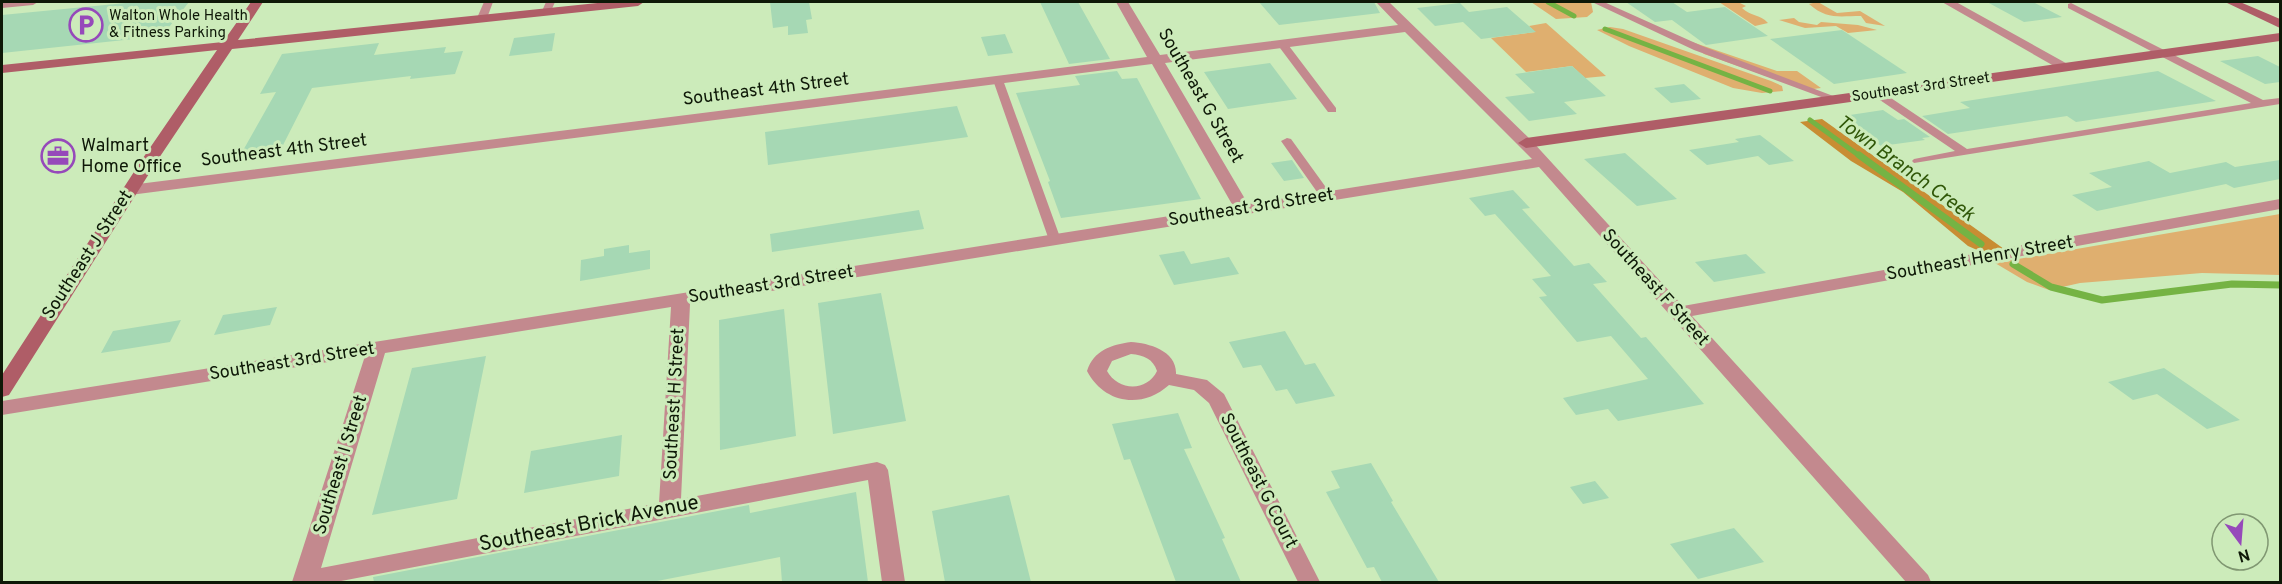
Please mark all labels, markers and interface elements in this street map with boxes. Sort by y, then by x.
parking icon: Walton Whole Health & Fitness Parking [68,7,104,43]
place label: Walton Whole Health & Fitness Parking [109,7,248,43]
street label: Southeast G Street [1152,24,1248,168]
street label: Southeast 4th Street [682,68,850,112]
street label: Southeast 3rd Street [1851,69,1991,107]
water label: Town Branch Creek [1830,110,1980,229]
street label: Southeast 4th Street [200,129,368,173]
place label: Walmart Home Office [81,135,182,179]
office icon: Walmart Home Office [40,138,76,174]
street label: Southeast 3rd Street [1167,184,1335,232]
street label: Southeast J Street [38,186,138,324]
street label: Southeast F Street [1596,225,1714,351]
street label: Southeast Henry Street [1885,231,2075,287]
street label: Southeast 3rd Street [687,261,855,309]
street label: Southeast H Street [660,327,690,481]
street label: Southeast 3rd Street [208,338,376,386]
street label: Southeast I Street [309,392,373,538]
street label: Southeast G Court [1214,410,1302,552]
street label: Southeast Brick Avenue [477,489,701,559]
north arrow [2210,512,2270,572]
text: N [2235,543,2252,566]

